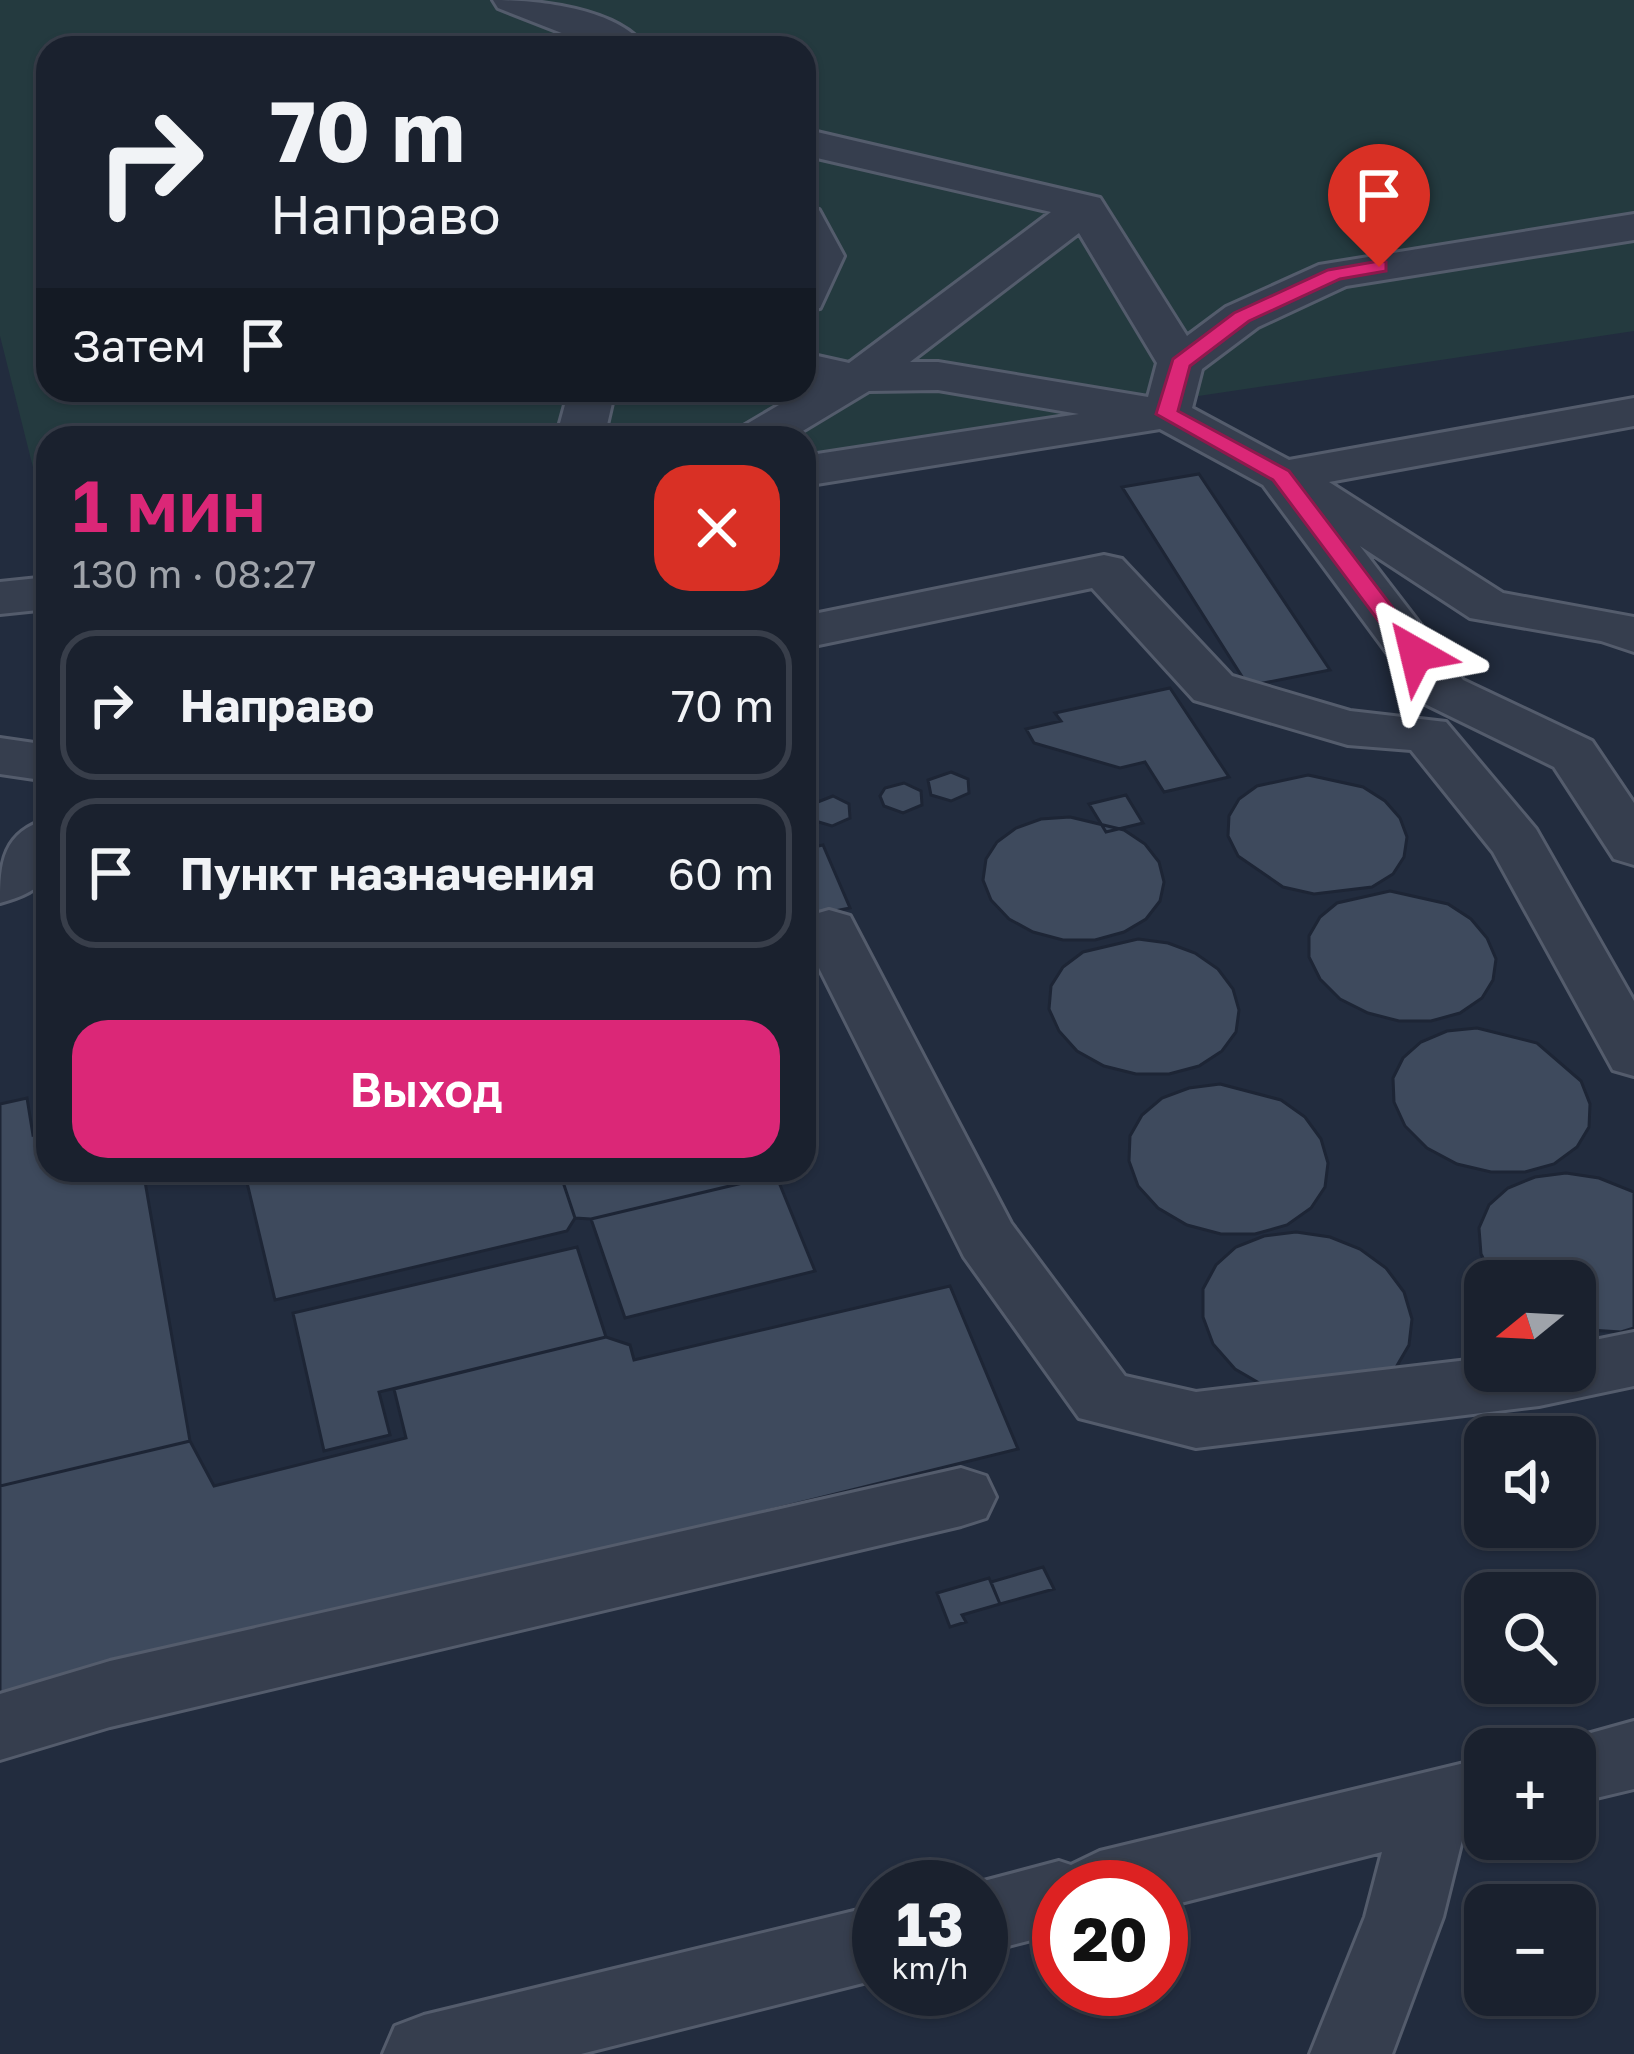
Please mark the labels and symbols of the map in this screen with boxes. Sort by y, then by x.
pin [1328,144,1430,267]
position arrow [1353,591,1479,717]
north arrow [1464,1260,1596,1392]
speed limit sign: 20 [1032,1860,1188,2016]

